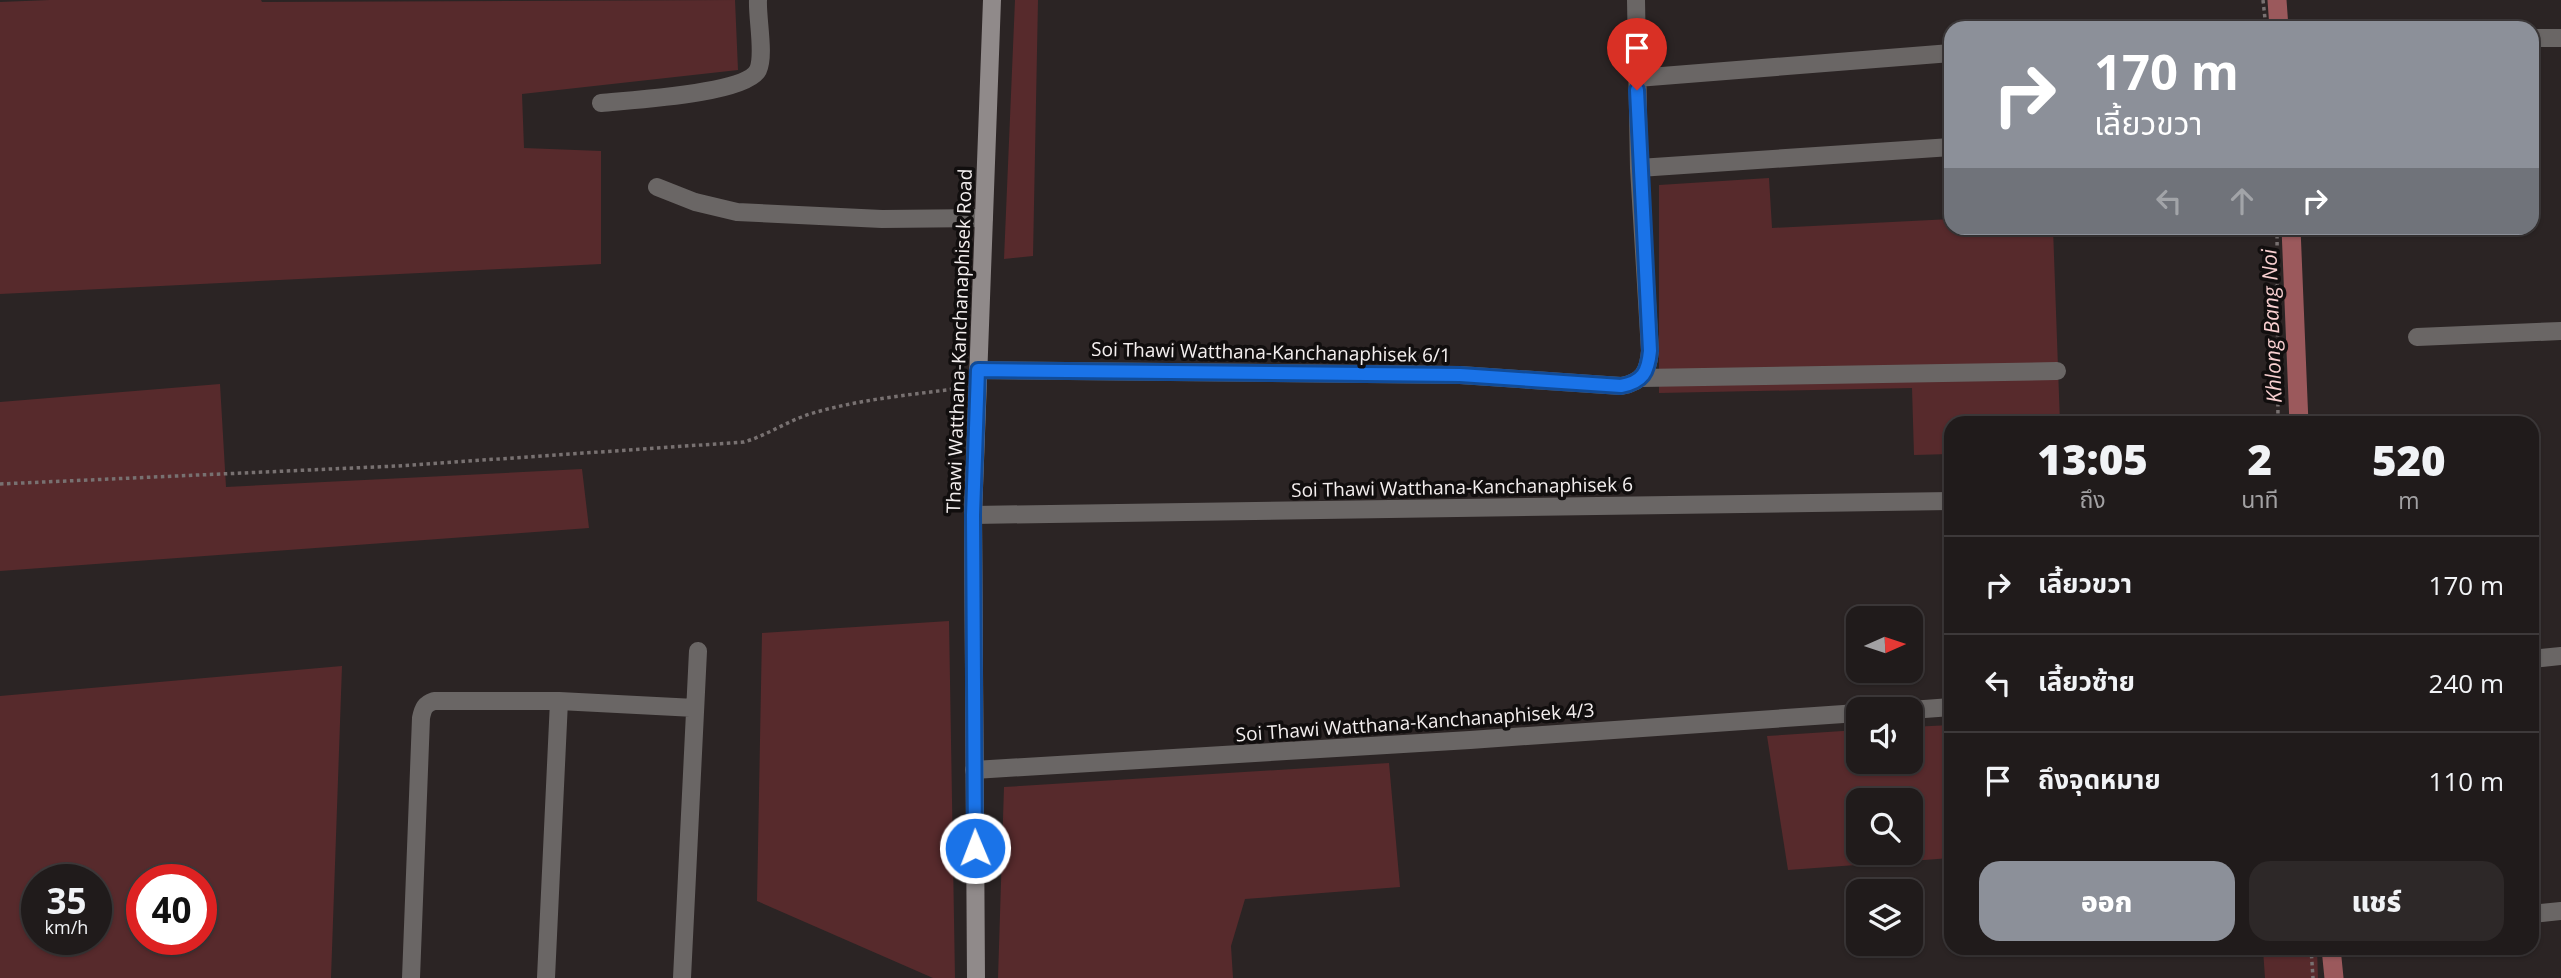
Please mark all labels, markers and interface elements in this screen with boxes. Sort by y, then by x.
pin [1607,18,1667,90]
icon: arrive [1618,29,1656,67]
text: 170 m [2094,38,2239,104]
icon: right [1979,49,2070,140]
text: เลี้ยวขวา [2094,101,2202,144]
street label: Thawi Watthana-Kanchanaphisek Road [940,168,978,514]
icon: left [2150,182,2188,220]
icon: ahead [2223,182,2261,220]
icon: right [2296,182,2334,220]
water label: Khlong Bang Noi [2254,248,2288,404]
street label: Soi Thawi Watthana-Kanchanaphisek 6/1 [1091,336,1451,368]
text: 13:05 [2037,430,2148,487]
text: 2 [2248,430,2272,487]
text: 520 [2372,431,2446,488]
street label: Soi Thawi Watthana-Kanchanaphisek 6 [1291,471,1633,503]
text: ถึง [2079,483,2106,515]
text: นาที [2241,483,2279,515]
text: m [2398,484,2419,516]
text: เลี้ยวขวา [2038,565,2132,601]
icon: right [1979,566,2017,604]
text: 170 m [2429,567,2504,603]
north arrow [1846,606,1923,682]
map controls [1846,606,1923,956]
text: เลี้ยวซ้าย [2038,663,2135,699]
icon: left [1979,664,2017,702]
text: 240 m [2429,665,2504,701]
street label: Soi Thawi Watthana-Kanchanaphisek 4/3 [1235,696,1595,748]
button: sound [1846,697,1923,774]
text: ถึงจุดหมาย [2038,761,2161,797]
icon: arrive [1979,762,2017,800]
text: 110 m [2429,763,2504,799]
button: search [1846,788,1923,865]
position arrow [938,811,1012,885]
button: ออก [1979,861,2235,941]
button: แชร์ [2249,861,2504,941]
speed limit sign: 40 [126,864,217,955]
text: 35 [46,877,87,924]
button: layers [1846,879,1923,956]
text: km/h [45,915,88,939]

